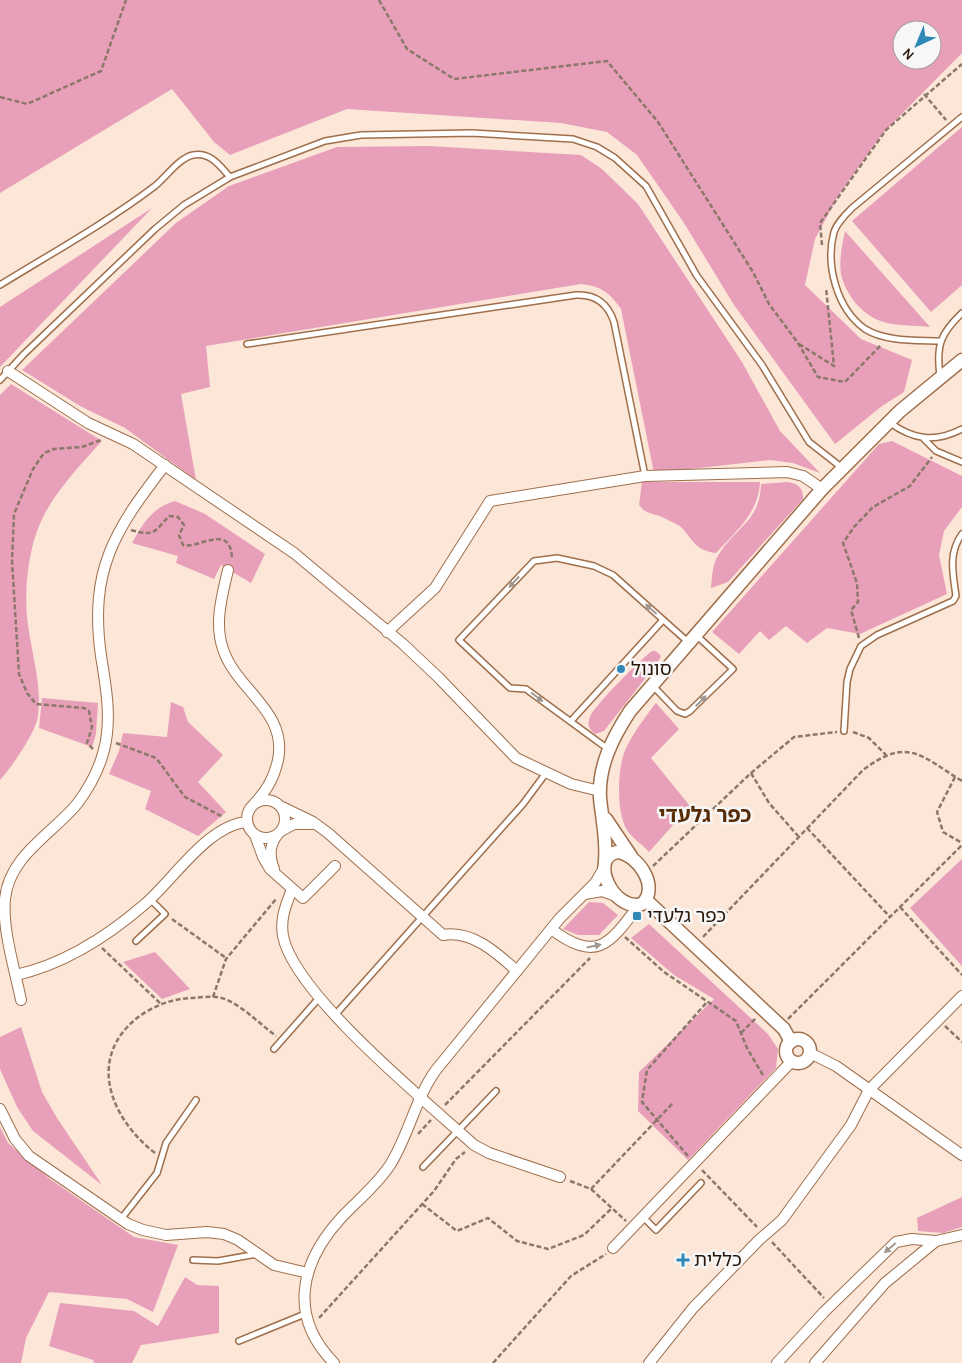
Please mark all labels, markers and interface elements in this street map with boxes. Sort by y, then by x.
north arrow [892,20,942,70]
text: N [899,44,918,64]
one-way arrow [508,575,520,587]
one-way arrow [645,604,658,615]
place label: סונול [631,658,672,680]
marker: סונול [615,663,627,675]
one-way arrow [530,692,544,702]
one-way arrow [694,695,706,707]
district label: כפר גלעדי [659,803,751,827]
place label: כפר גלעדי [647,905,726,927]
marker: כפר גלעדי [631,910,643,922]
one-way arrow [587,942,602,950]
one-way arrow [884,1242,896,1254]
place label: כללית [694,1249,742,1271]
marker: כללית [676,1253,690,1267]

